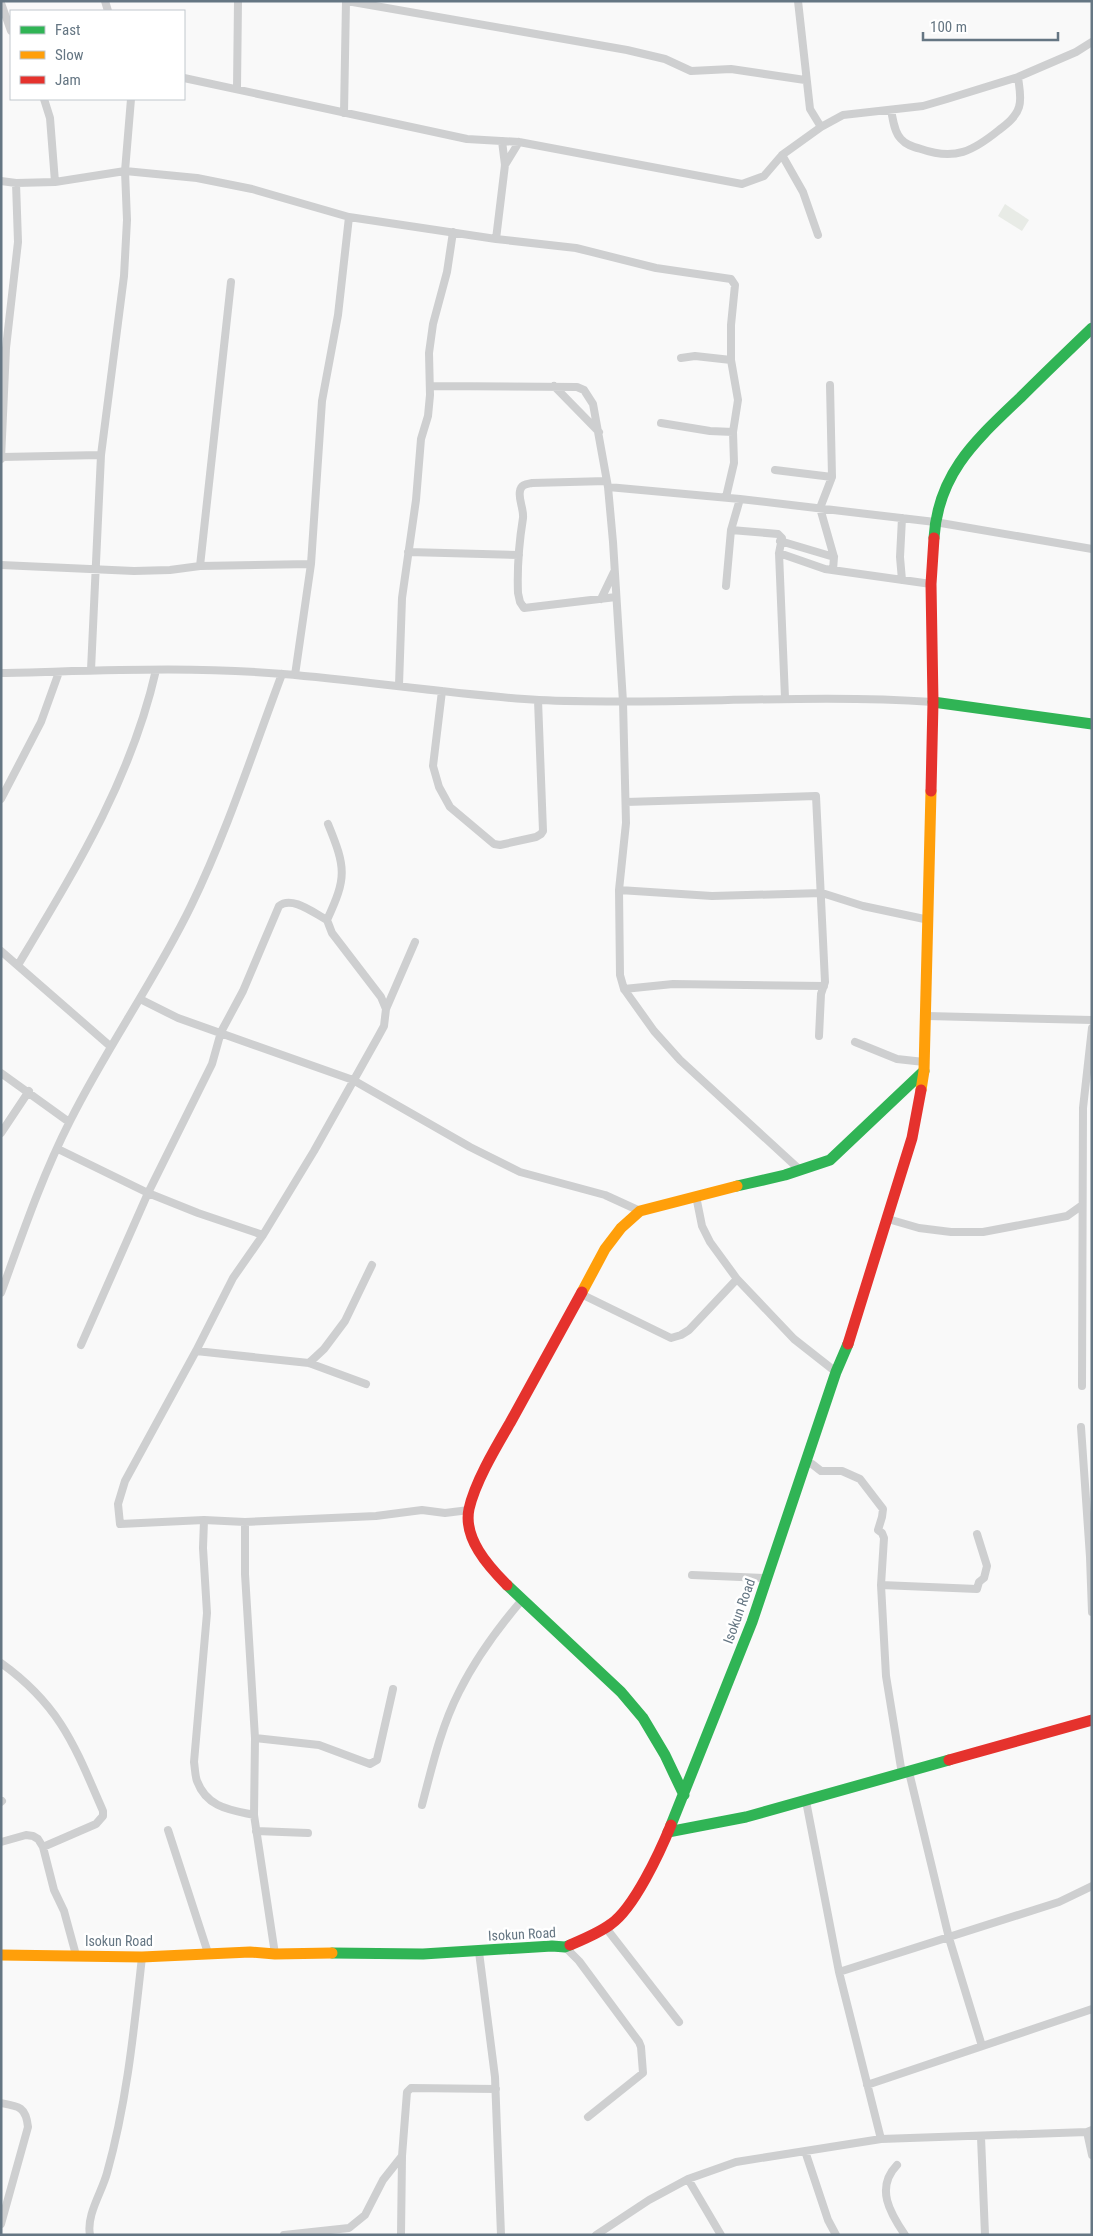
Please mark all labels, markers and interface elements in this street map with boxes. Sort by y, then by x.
legend [10,10,185,100]
scale bar [923,10,1058,42]
text: 100 m [930,18,967,36]
text: Fast [55,21,80,39]
text: Slow [55,46,84,64]
text: Jam [55,71,81,89]
street label: Isokun Road [720,1576,758,1646]
street label: Isokun Road [488,1924,556,1944]
street label: Isokun Road [85,1933,153,1949]

